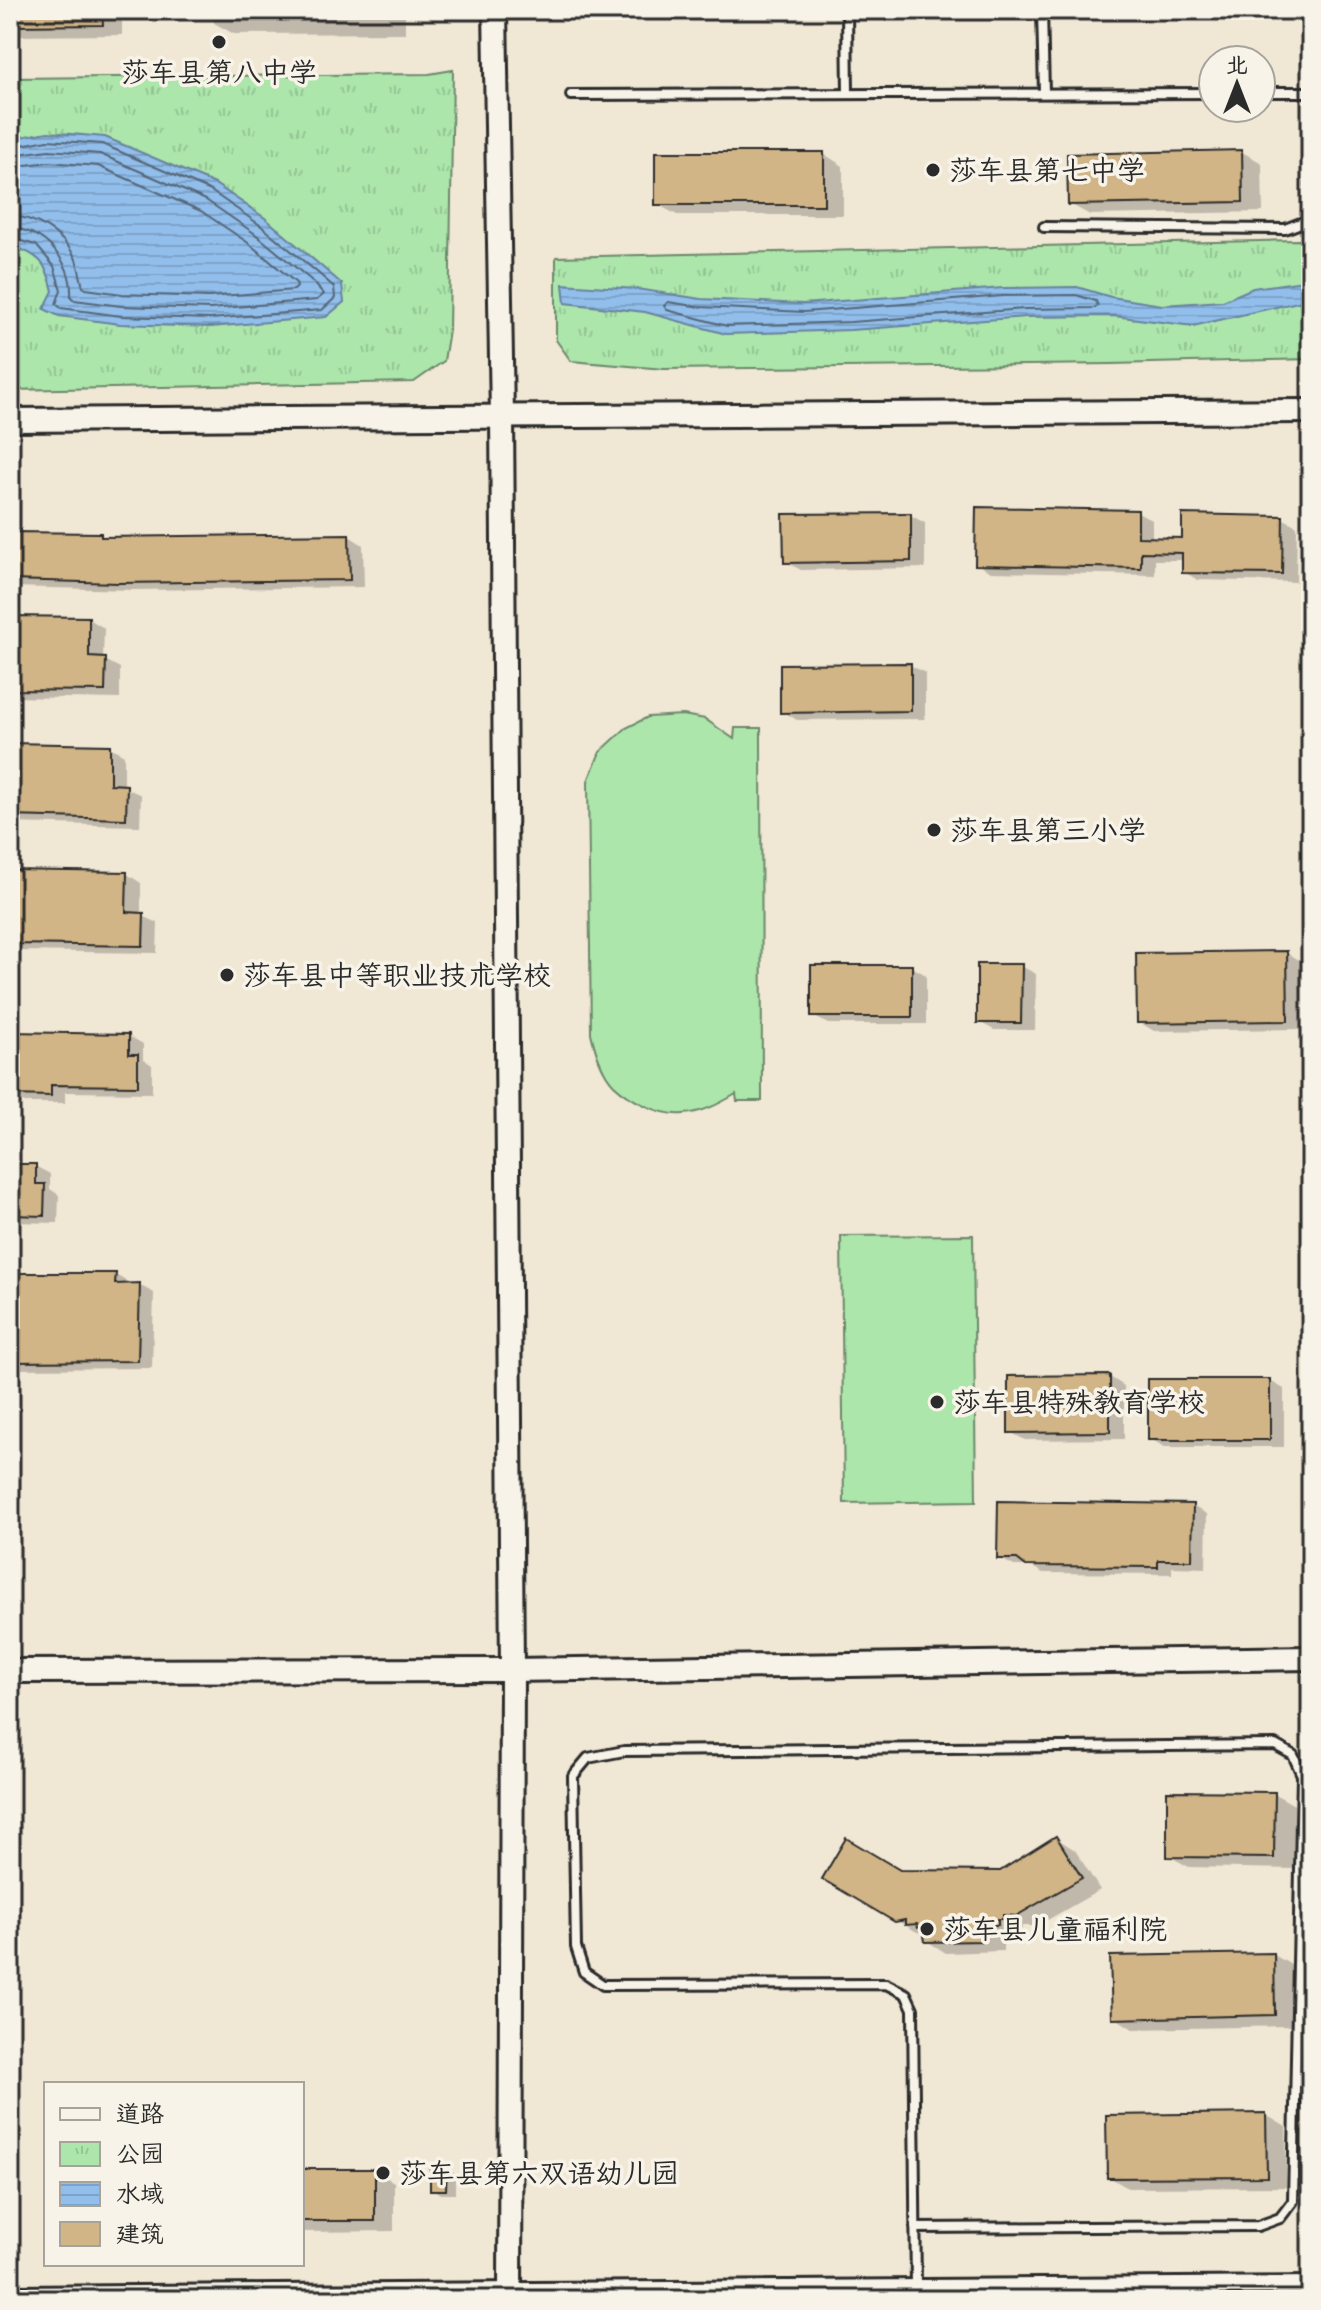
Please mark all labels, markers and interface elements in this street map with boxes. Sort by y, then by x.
marker: 莎车县第八中学 [210,33,228,51]
north arrow [1197,44,1277,124]
text: 北 [1226,51,1248,78]
place label: 莎车县第八中学 [121,55,317,89]
place label: 莎车县第七中学 [949,153,1145,187]
marker: 莎车县第七中学 [924,161,942,179]
place label: 莎车县第三小学 [950,813,1146,847]
marker: 莎车县第三小学 [925,821,943,839]
place label: 莎车县中等职业技术学校 [243,958,551,992]
marker: 莎车县中等职业技术学校 [218,966,236,984]
place label: 莎车县特殊教育学校 [953,1385,1205,1419]
marker: 莎车县特殊教育学校 [928,1393,946,1411]
place label: 莎车县儿童福利院 [943,1912,1167,1946]
marker: 莎车县儿童福利院 [918,1920,936,1938]
legend [44,2082,304,2266]
text: 道路 [116,2099,164,2128]
text: 公园 [116,2139,164,2168]
place label: 莎车县第六双语幼儿园 [399,2156,679,2190]
marker: 莎车县第六双语幼儿园 [374,2164,392,2182]
text: 水域 [116,2179,164,2208]
text: 建筑 [116,2219,164,2248]

